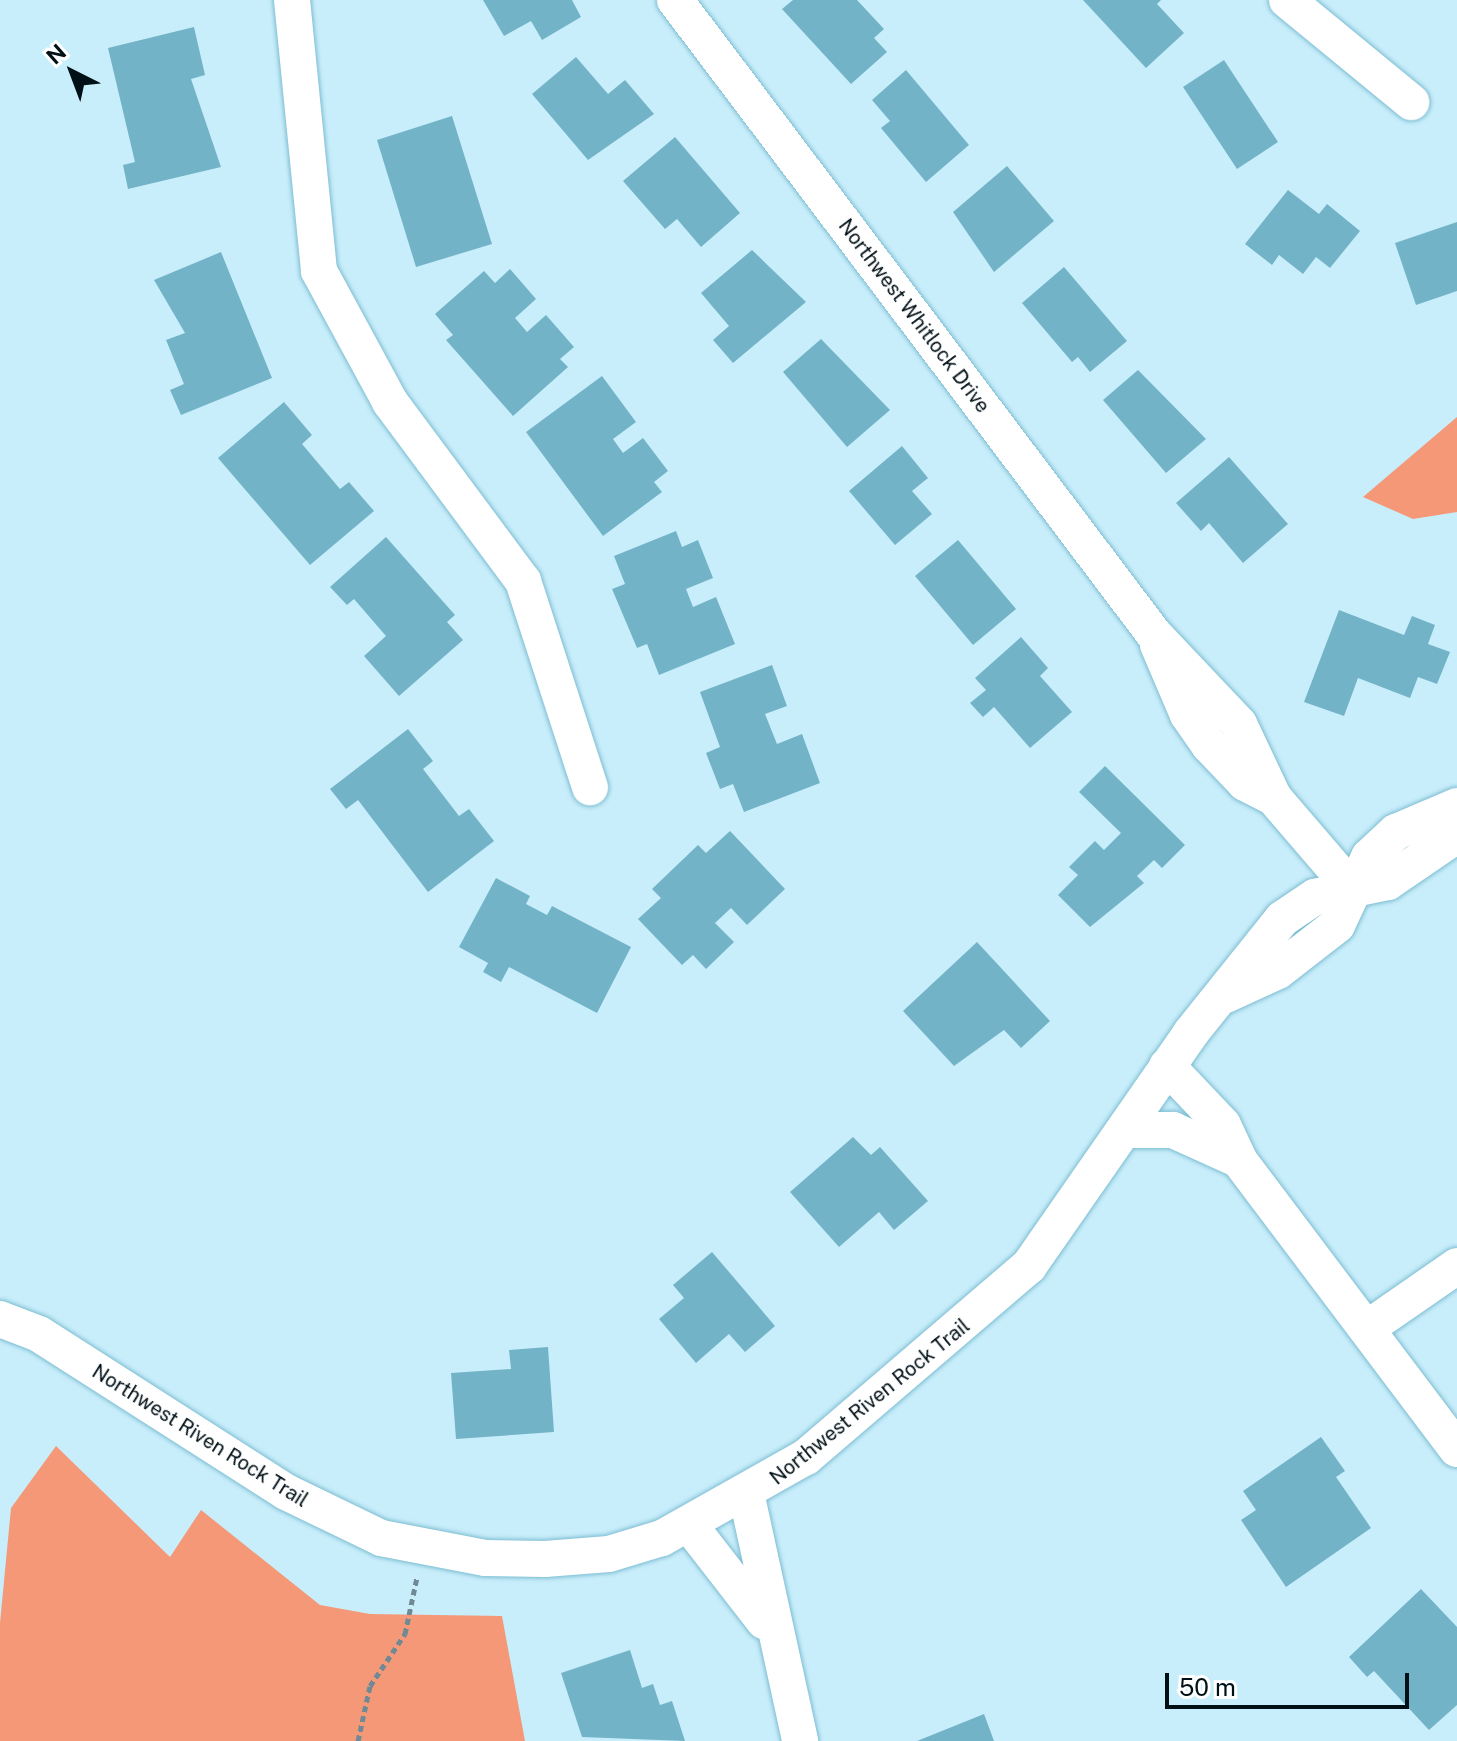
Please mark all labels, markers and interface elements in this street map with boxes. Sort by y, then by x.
north arrow [32,32,112,112]
text: N [41,39,71,70]
street label: Northwest Whitlock Drive [833,214,995,418]
street label: Northwest Riven Rock Trail [765,1314,975,1490]
street label: Northwest Riven Rock Trail [88,1360,312,1512]
scale bar [1169,1657,1413,1707]
text: 50 m [1179,1673,1236,1701]

